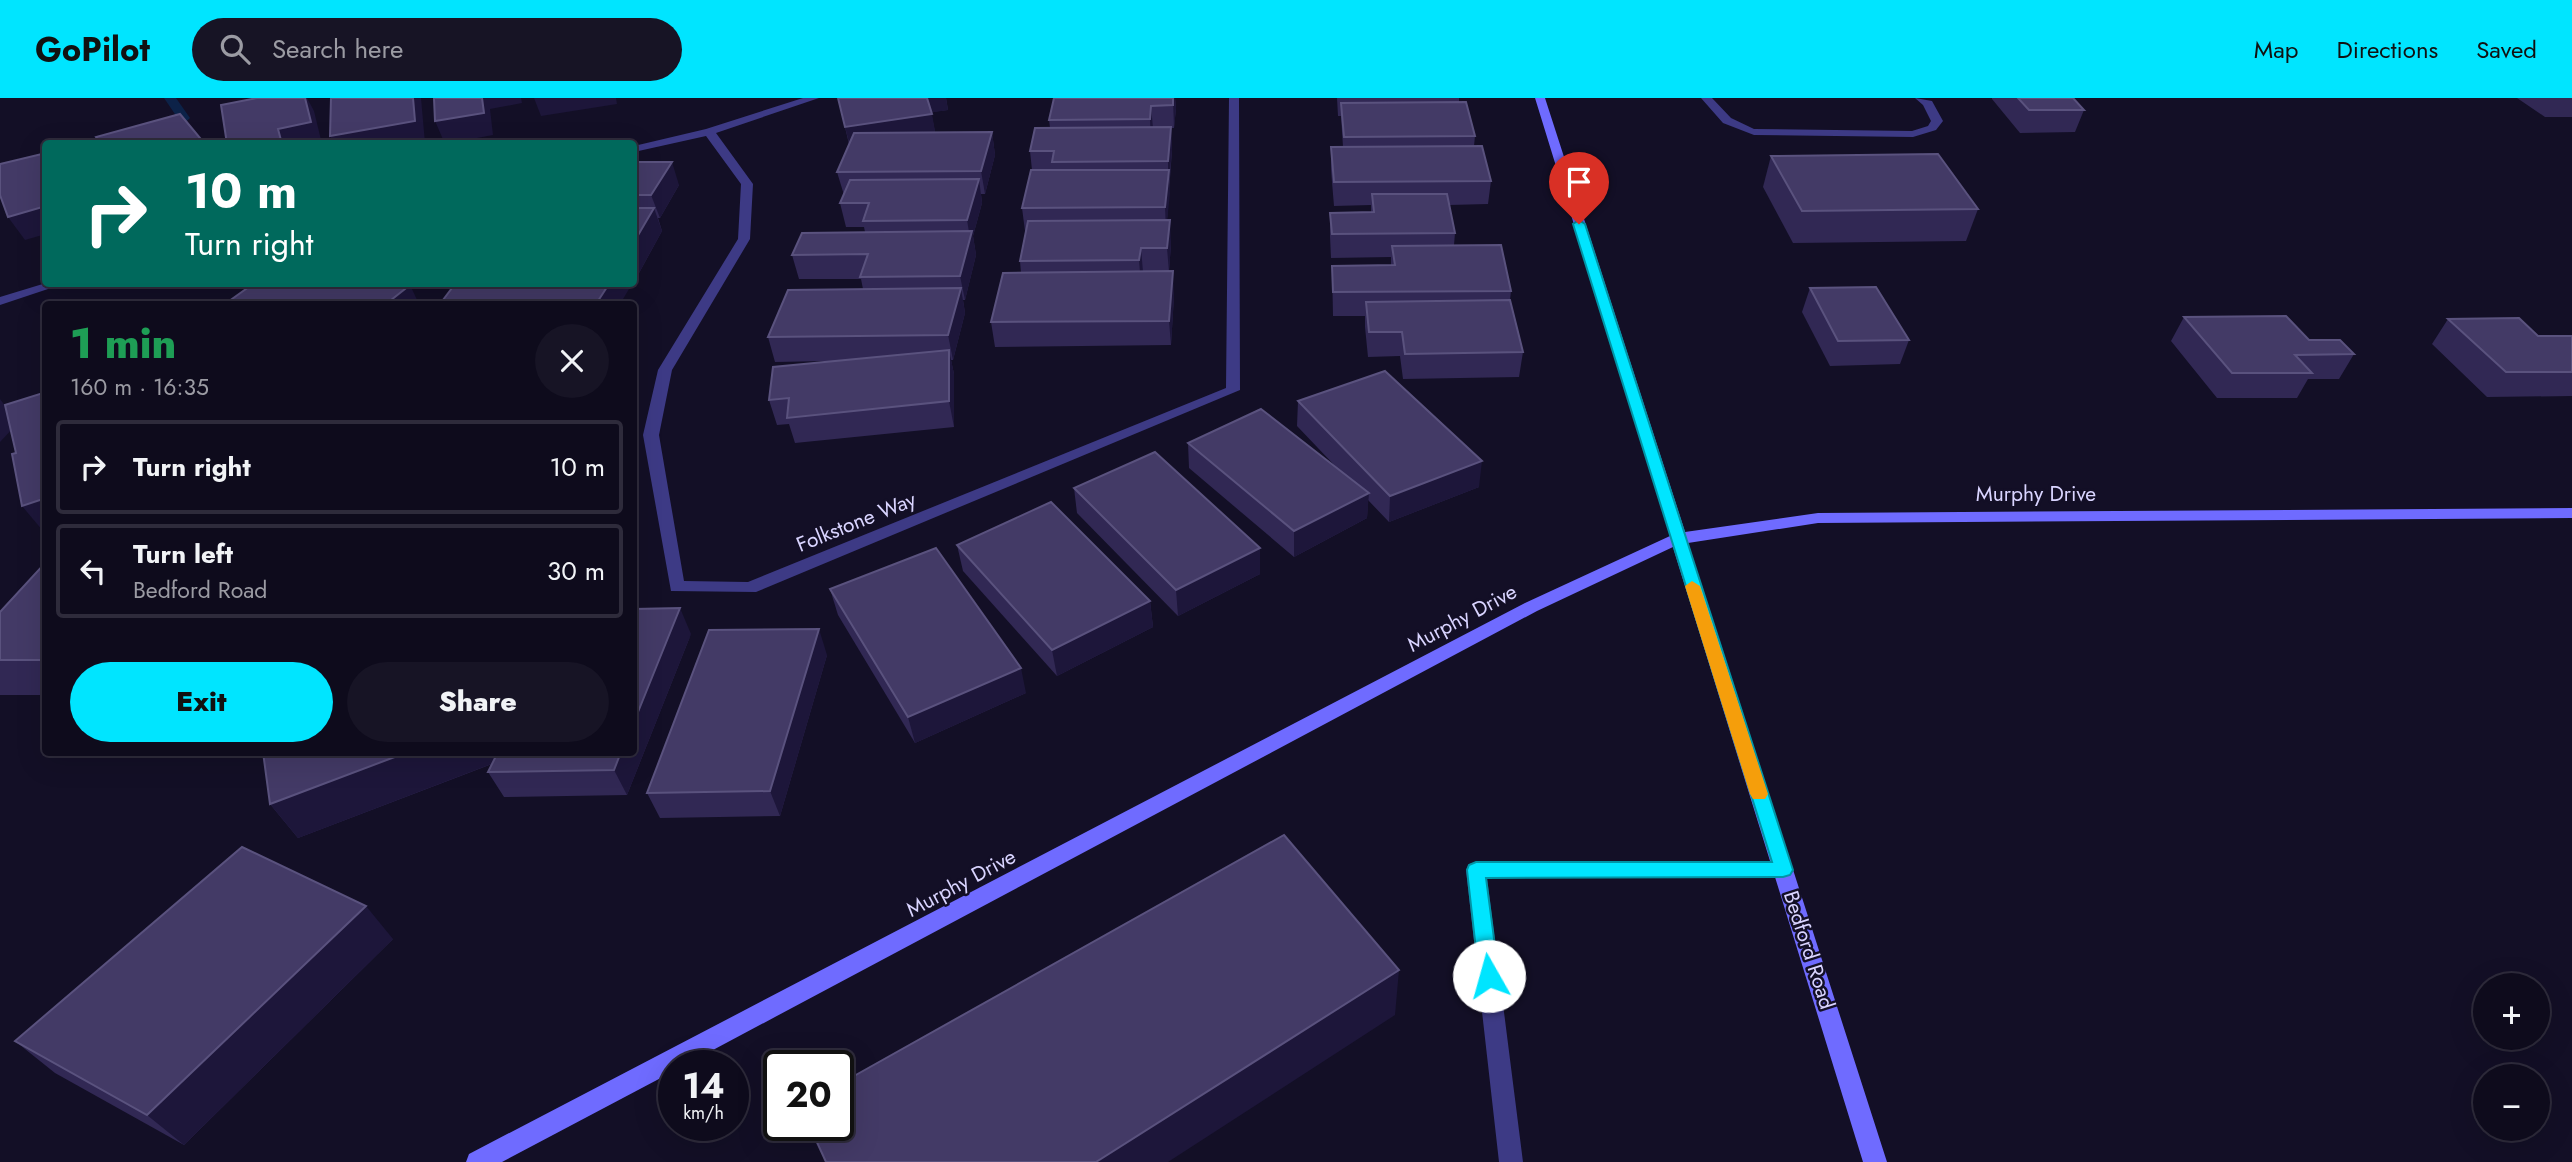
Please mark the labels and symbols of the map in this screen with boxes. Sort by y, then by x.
pin [1549,152,1609,224]
street label: Murphy Drive [1976,479,2096,509]
street label: Folkstone Way [792,484,921,560]
street label: Murphy Drive [1402,576,1522,659]
street label: Murphy Drive [901,841,1021,924]
street label: Bedford Road [1776,887,1842,1013]
position arrow [1452,939,1526,1013]
speed limit sign: 20 [763,1050,854,1141]

